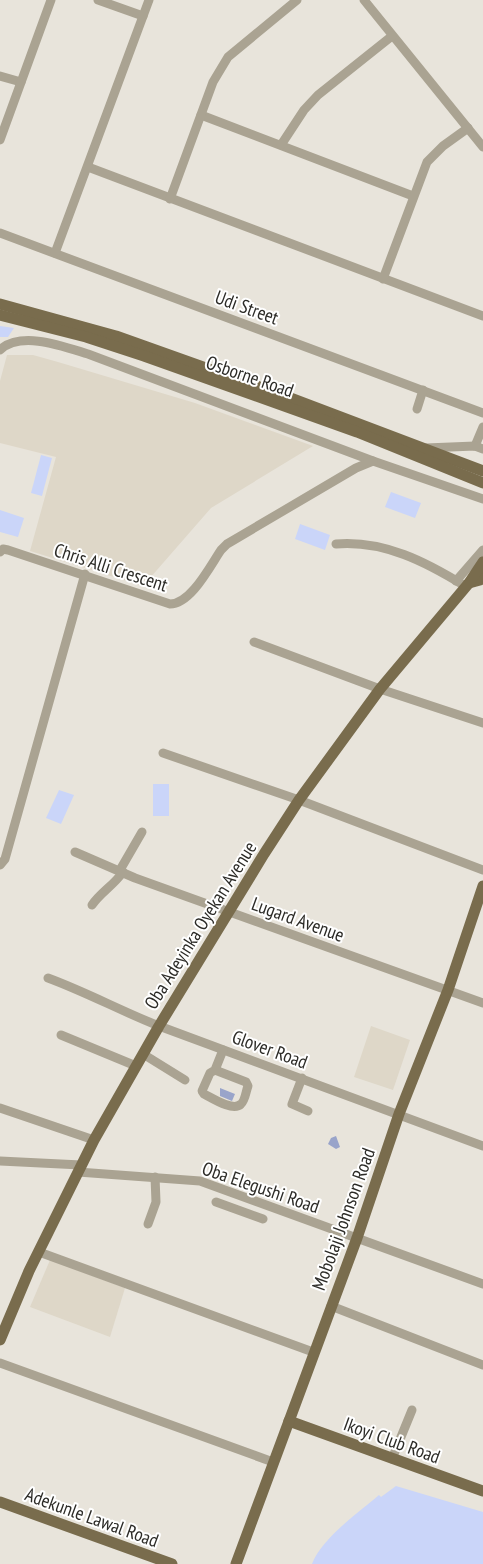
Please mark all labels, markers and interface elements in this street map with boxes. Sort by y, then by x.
street label: Udi Street [212,285,283,330]
street label: Osborne Road [203,350,297,402]
street label: Chris Alli Crescent [51,537,172,597]
street label: Oba Adeyinka Oyekan Avenue [139,837,261,1013]
street label: Lugard Avenue [248,891,348,947]
street label: Glover Road [229,1024,311,1074]
street label: Mobolaji Johnson Road [306,1144,380,1294]
street label: Oba Elegushi Road [199,1156,323,1218]
street label: Ikoyi Club Road [340,1411,444,1469]
street label: Adekunle Lawal Road [22,1482,162,1552]

